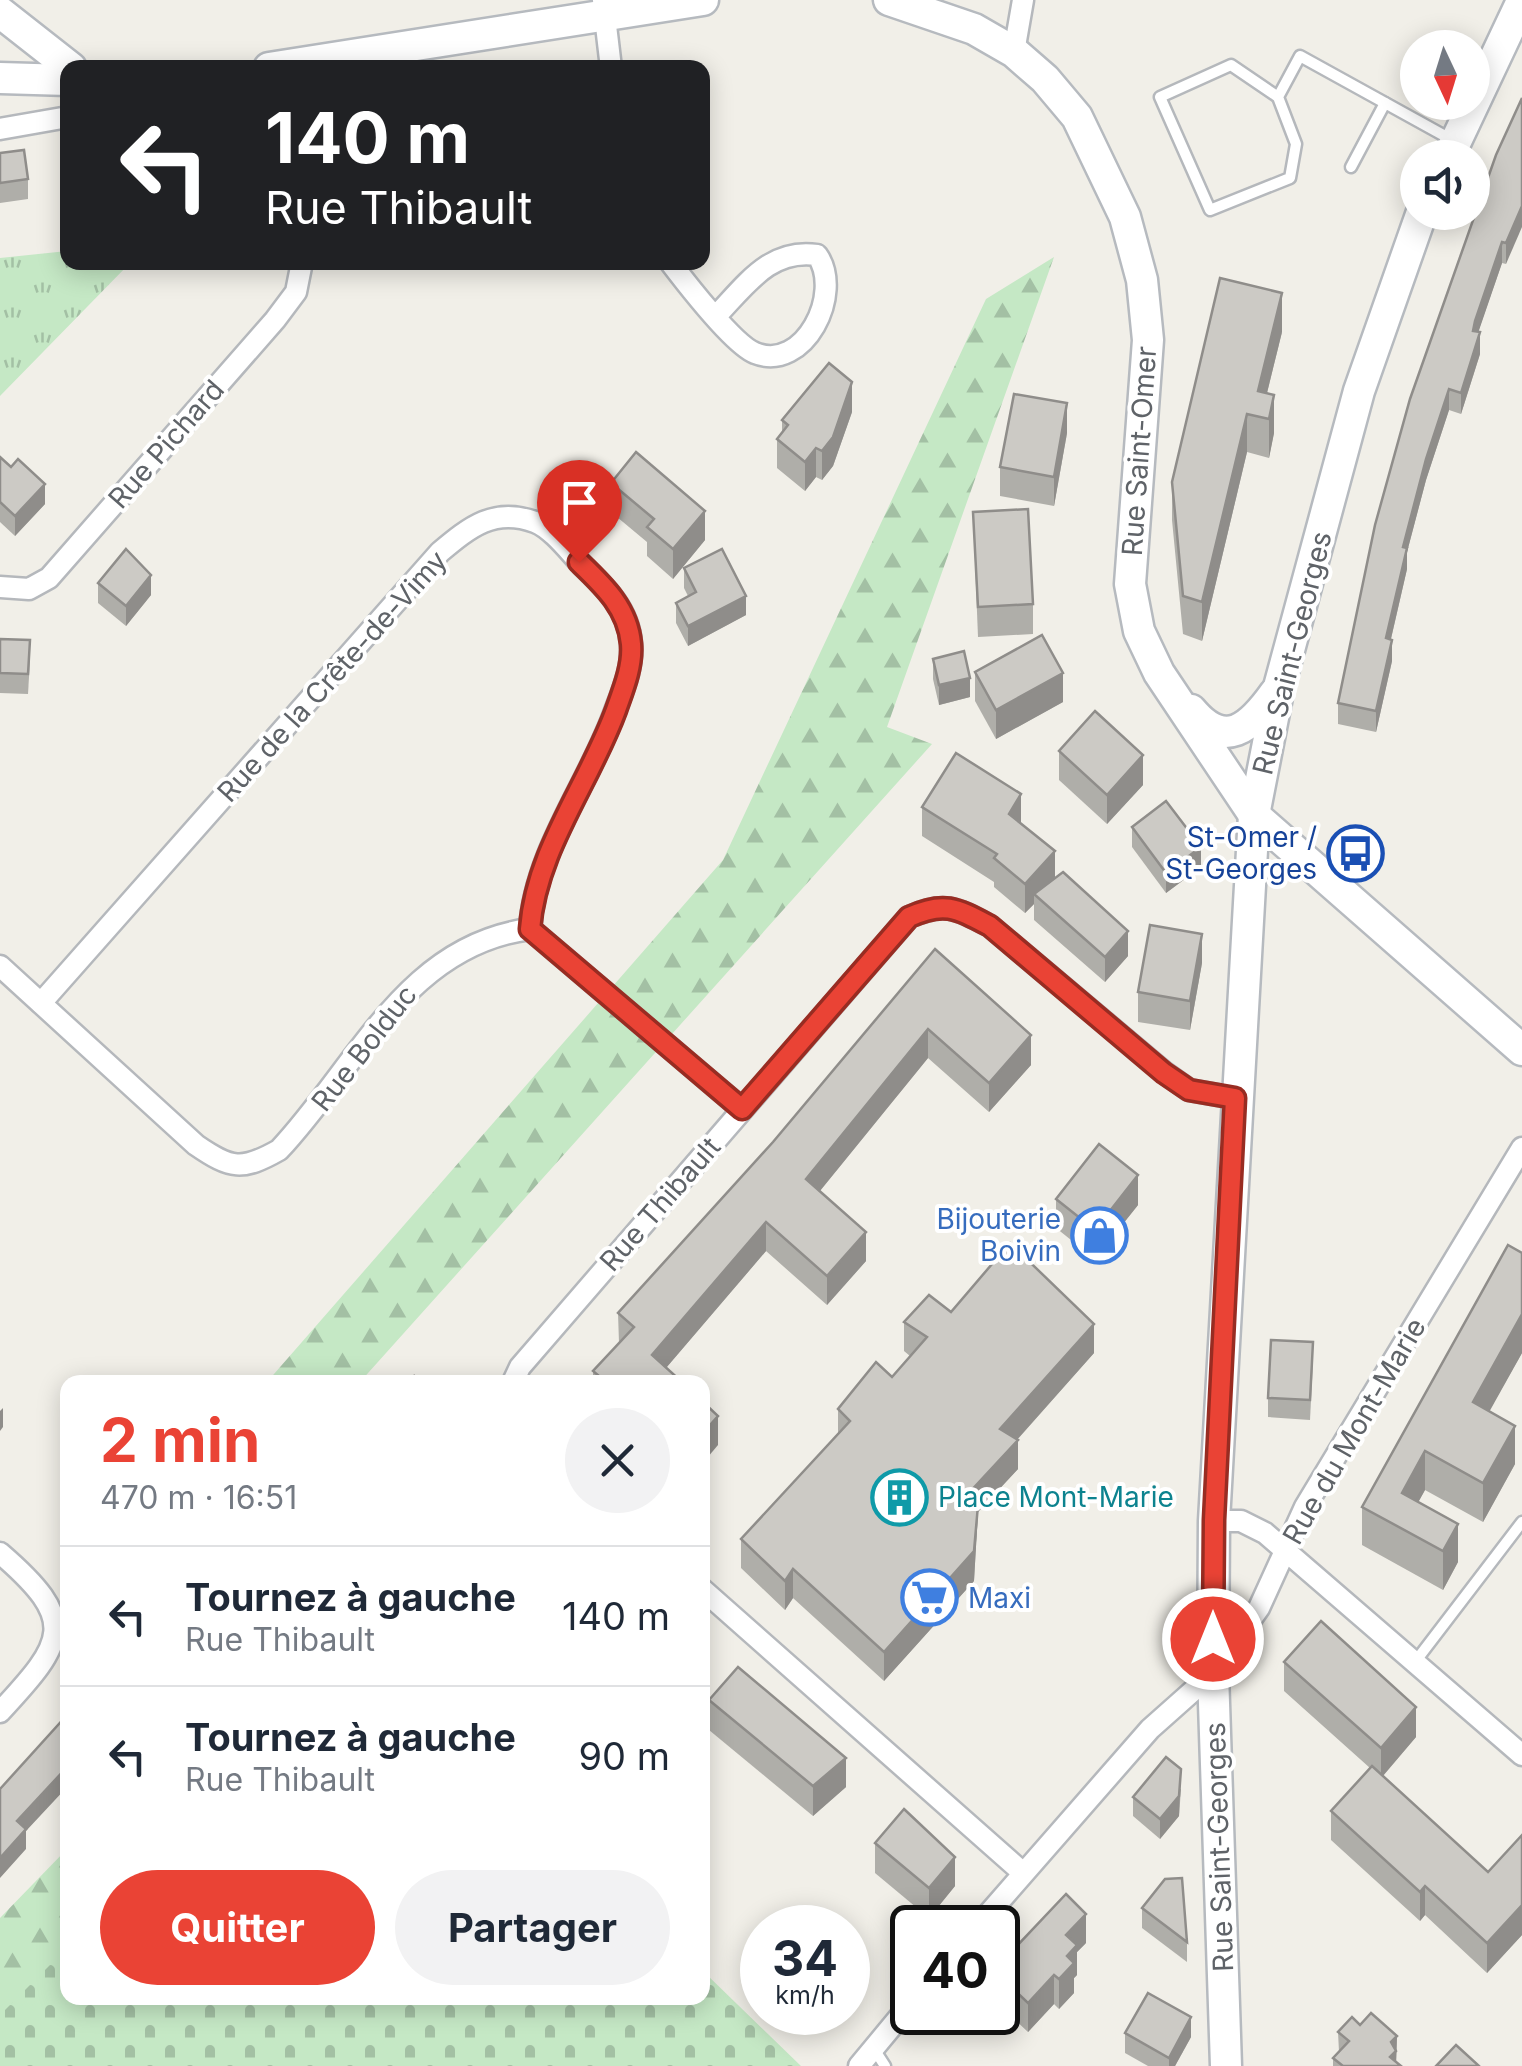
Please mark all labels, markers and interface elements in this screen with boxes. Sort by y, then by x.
north arrow [1400,30,1490,120]
map controls [1400,30,1490,230]
text: 140 m [265,95,470,180]
icon: left [100,100,230,230]
button: sound [1400,140,1490,230]
text: Rue Thibault [265,180,532,235]
street label: Rue Saint-Omer [1115,345,1163,557]
street label: Rue Pichard [101,373,231,515]
pin [537,460,622,563]
icon: arrive [552,475,607,530]
street label: Rue Saint-Georges [1245,528,1339,778]
street label: Rue de la Crête-de-Vimy [210,543,454,809]
place label: St-Omer / St-Georges [1165,820,1317,886]
bus stop icon: St-Omer / St-Georges [1326,823,1386,883]
street label: Rue Bolduc [304,978,424,1118]
street label: Rue Thibault [593,1130,727,1278]
place label: Bijouterie Boivin [936,1202,1061,1268]
shop icon: Bijouterie Boivin [1070,1205,1130,1265]
street label: Rue du Mont-Marie [1275,1312,1433,1550]
text: 2 min [100,1404,260,1476]
button: close [565,1408,670,1513]
building icon: Place Mont-Marie [869,1467,929,1527]
text: 470 m · 16:51 [100,1478,297,1517]
place label: Place Mont-Marie [938,1480,1174,1514]
supermarket icon: Maxi [899,1568,959,1628]
text: Tournez à gauche [185,1574,516,1620]
place label: Maxi [968,1581,1031,1615]
position arrow [1161,1587,1265,1691]
icon: left [100,1589,155,1644]
text: 140 m [562,1593,670,1639]
text: Rue Thibault [185,1620,375,1659]
text: Tournez à gauche [185,1714,516,1760]
street label: Rue Saint-Georges [1198,1722,1240,1972]
icon: left [100,1729,155,1784]
text: 90 m [578,1733,670,1779]
text: Rue Thibault [185,1760,375,1799]
button: Quitter [100,1870,375,1985]
button: Partager [395,1870,670,1985]
speed limit sign: 40 [890,1905,1020,2035]
text: 34 [772,1928,838,1988]
text: km/h [775,1980,835,2010]

